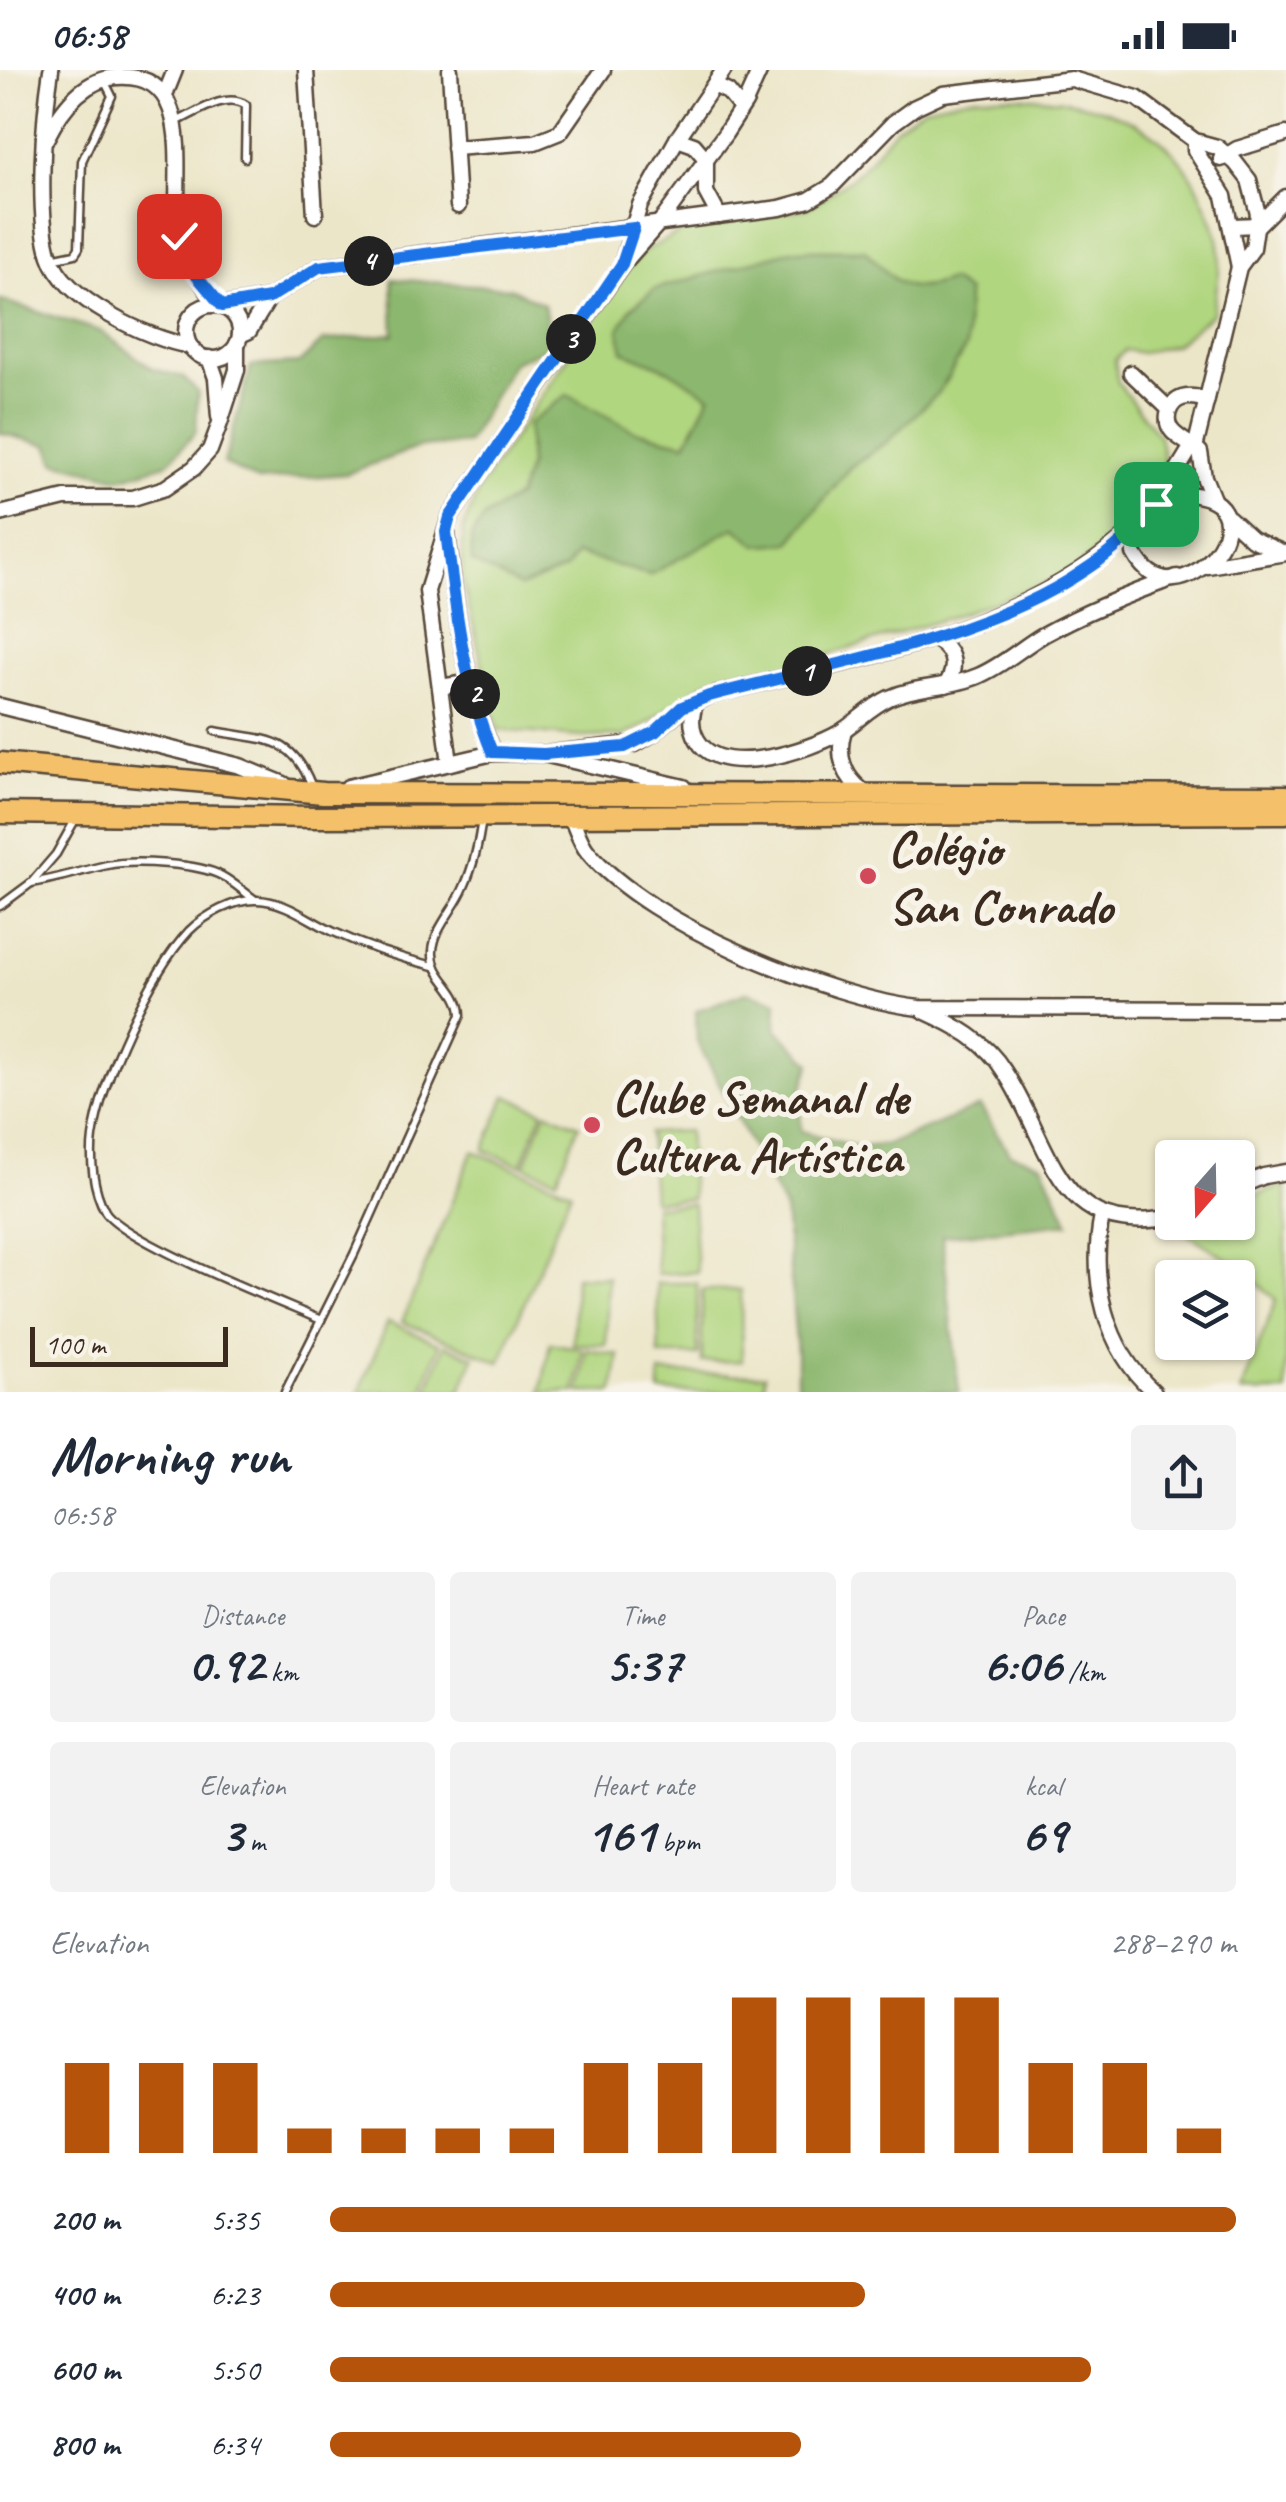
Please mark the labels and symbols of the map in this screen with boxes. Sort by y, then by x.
pin [137,194,222,279]
pin: 4 [344,236,394,286]
pin: 3 [546,314,596,364]
pin [1114,462,1199,547]
pin: 1 [782,646,832,696]
pin: 2 [450,669,500,719]
place label: Colégio San Conrado [888,817,1115,938]
marker: Colégio San Conrado [857,865,879,887]
place label: Clube Semanal de Cultura Artística [612,1066,911,1187]
marker: Clube Semanal de Cultura Artística [581,1114,603,1136]
north arrow [1155,1140,1255,1240]
scale bar [30,1322,228,1366]

